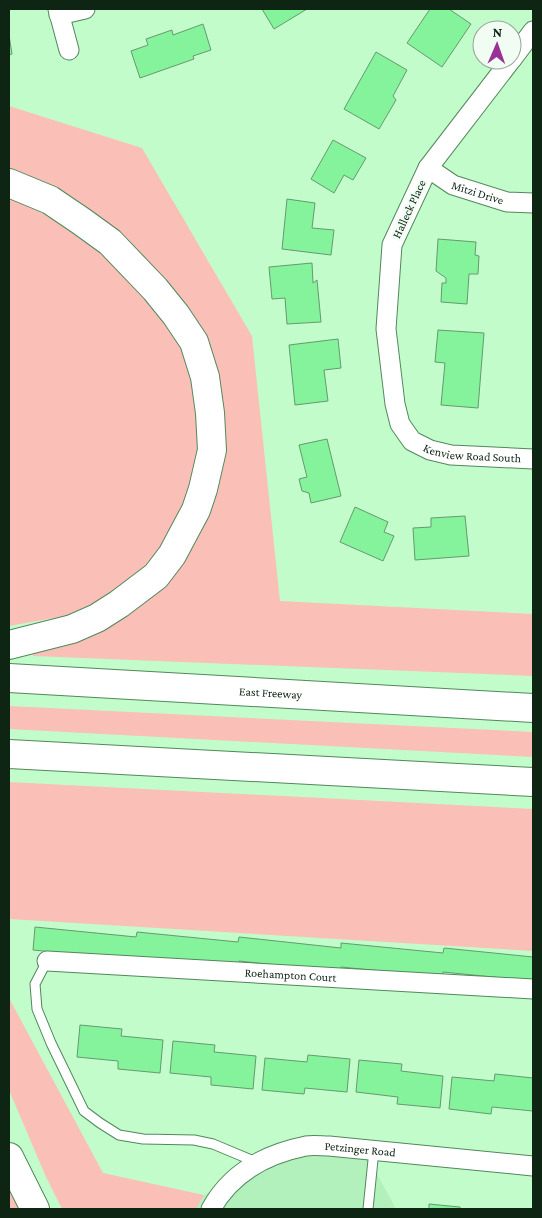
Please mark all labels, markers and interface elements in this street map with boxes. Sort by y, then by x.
north arrow [472,20,522,70]
text: N [492,24,503,40]
street label: Halleck Place [389,178,429,240]
street label: Mitzi Drive [450,178,505,207]
street label: Kenview Road South [421,441,522,465]
street label: East Freeway [239,684,303,702]
street label: Roehampton Court [244,965,338,985]
street label: Petzinger Road [324,1139,397,1160]

